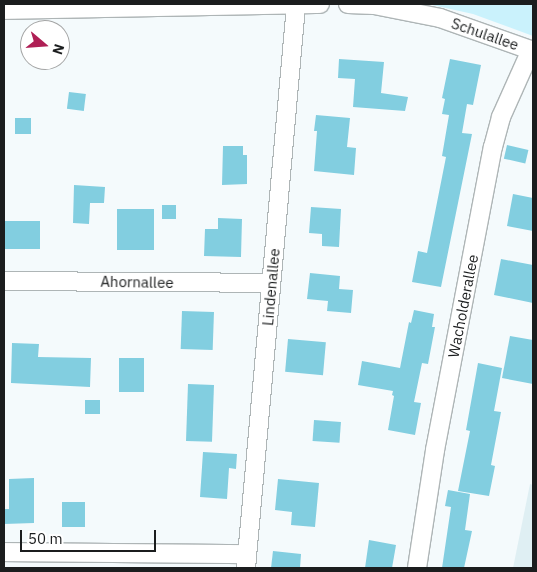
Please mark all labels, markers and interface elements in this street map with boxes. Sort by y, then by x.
street label: Schulallee [449,14,521,54]
north arrow [20,20,70,70]
text: N [48,42,68,57]
street label: Lindenallee [259,247,283,327]
street label: Wacholderallee [444,253,482,359]
street label: Ahornallee [100,272,174,292]
scale bar [22,520,159,552]
text: 50 m [28,529,63,548]

